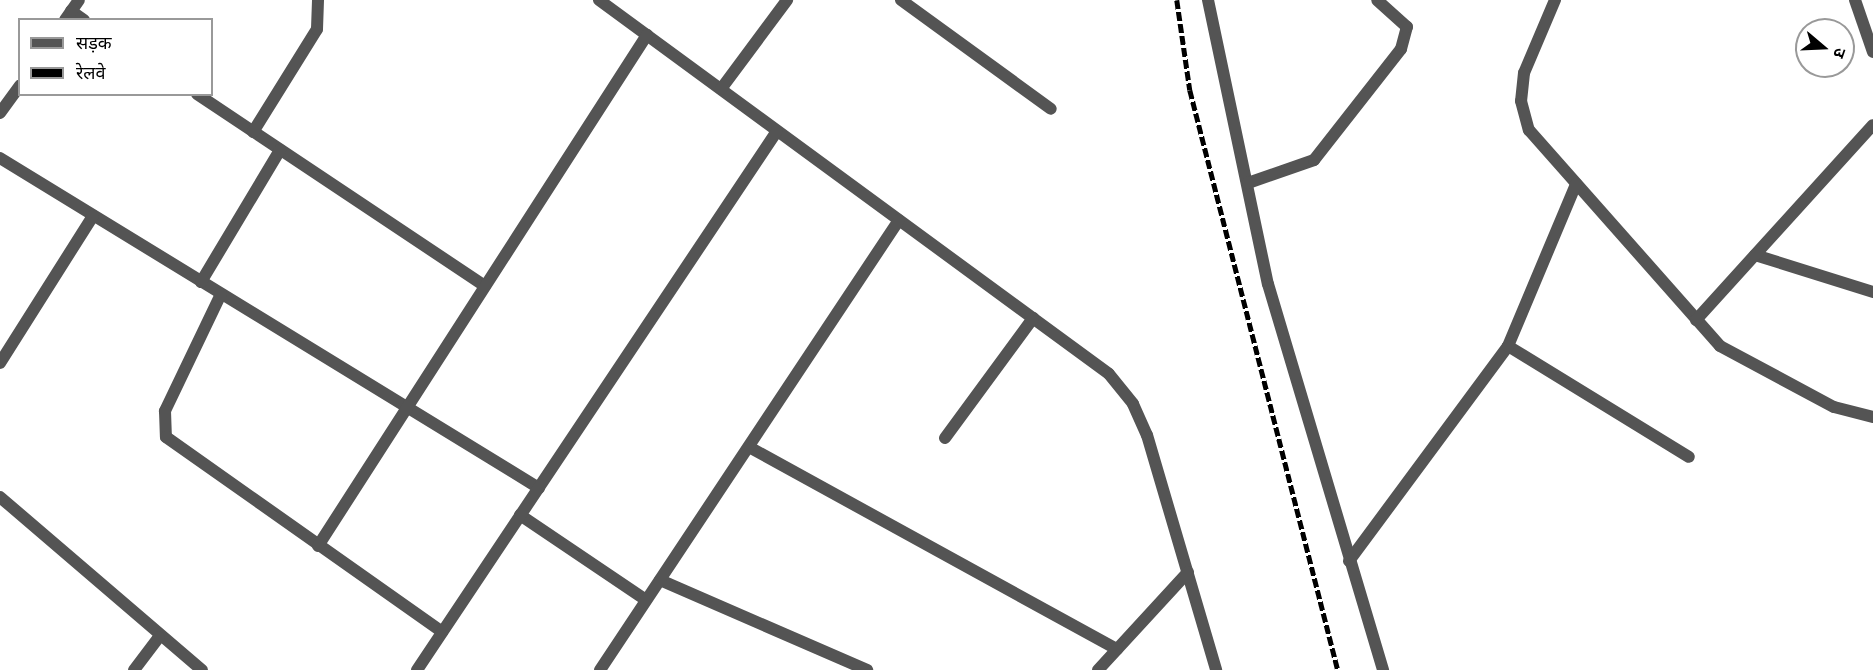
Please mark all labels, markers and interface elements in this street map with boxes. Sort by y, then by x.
legend [18,18,213,96]
north arrow [1795,18,1855,78]
text: सड़क [76,31,112,54]
text: उ [1829,46,1851,61]
text: रेलवे [76,61,106,84]

